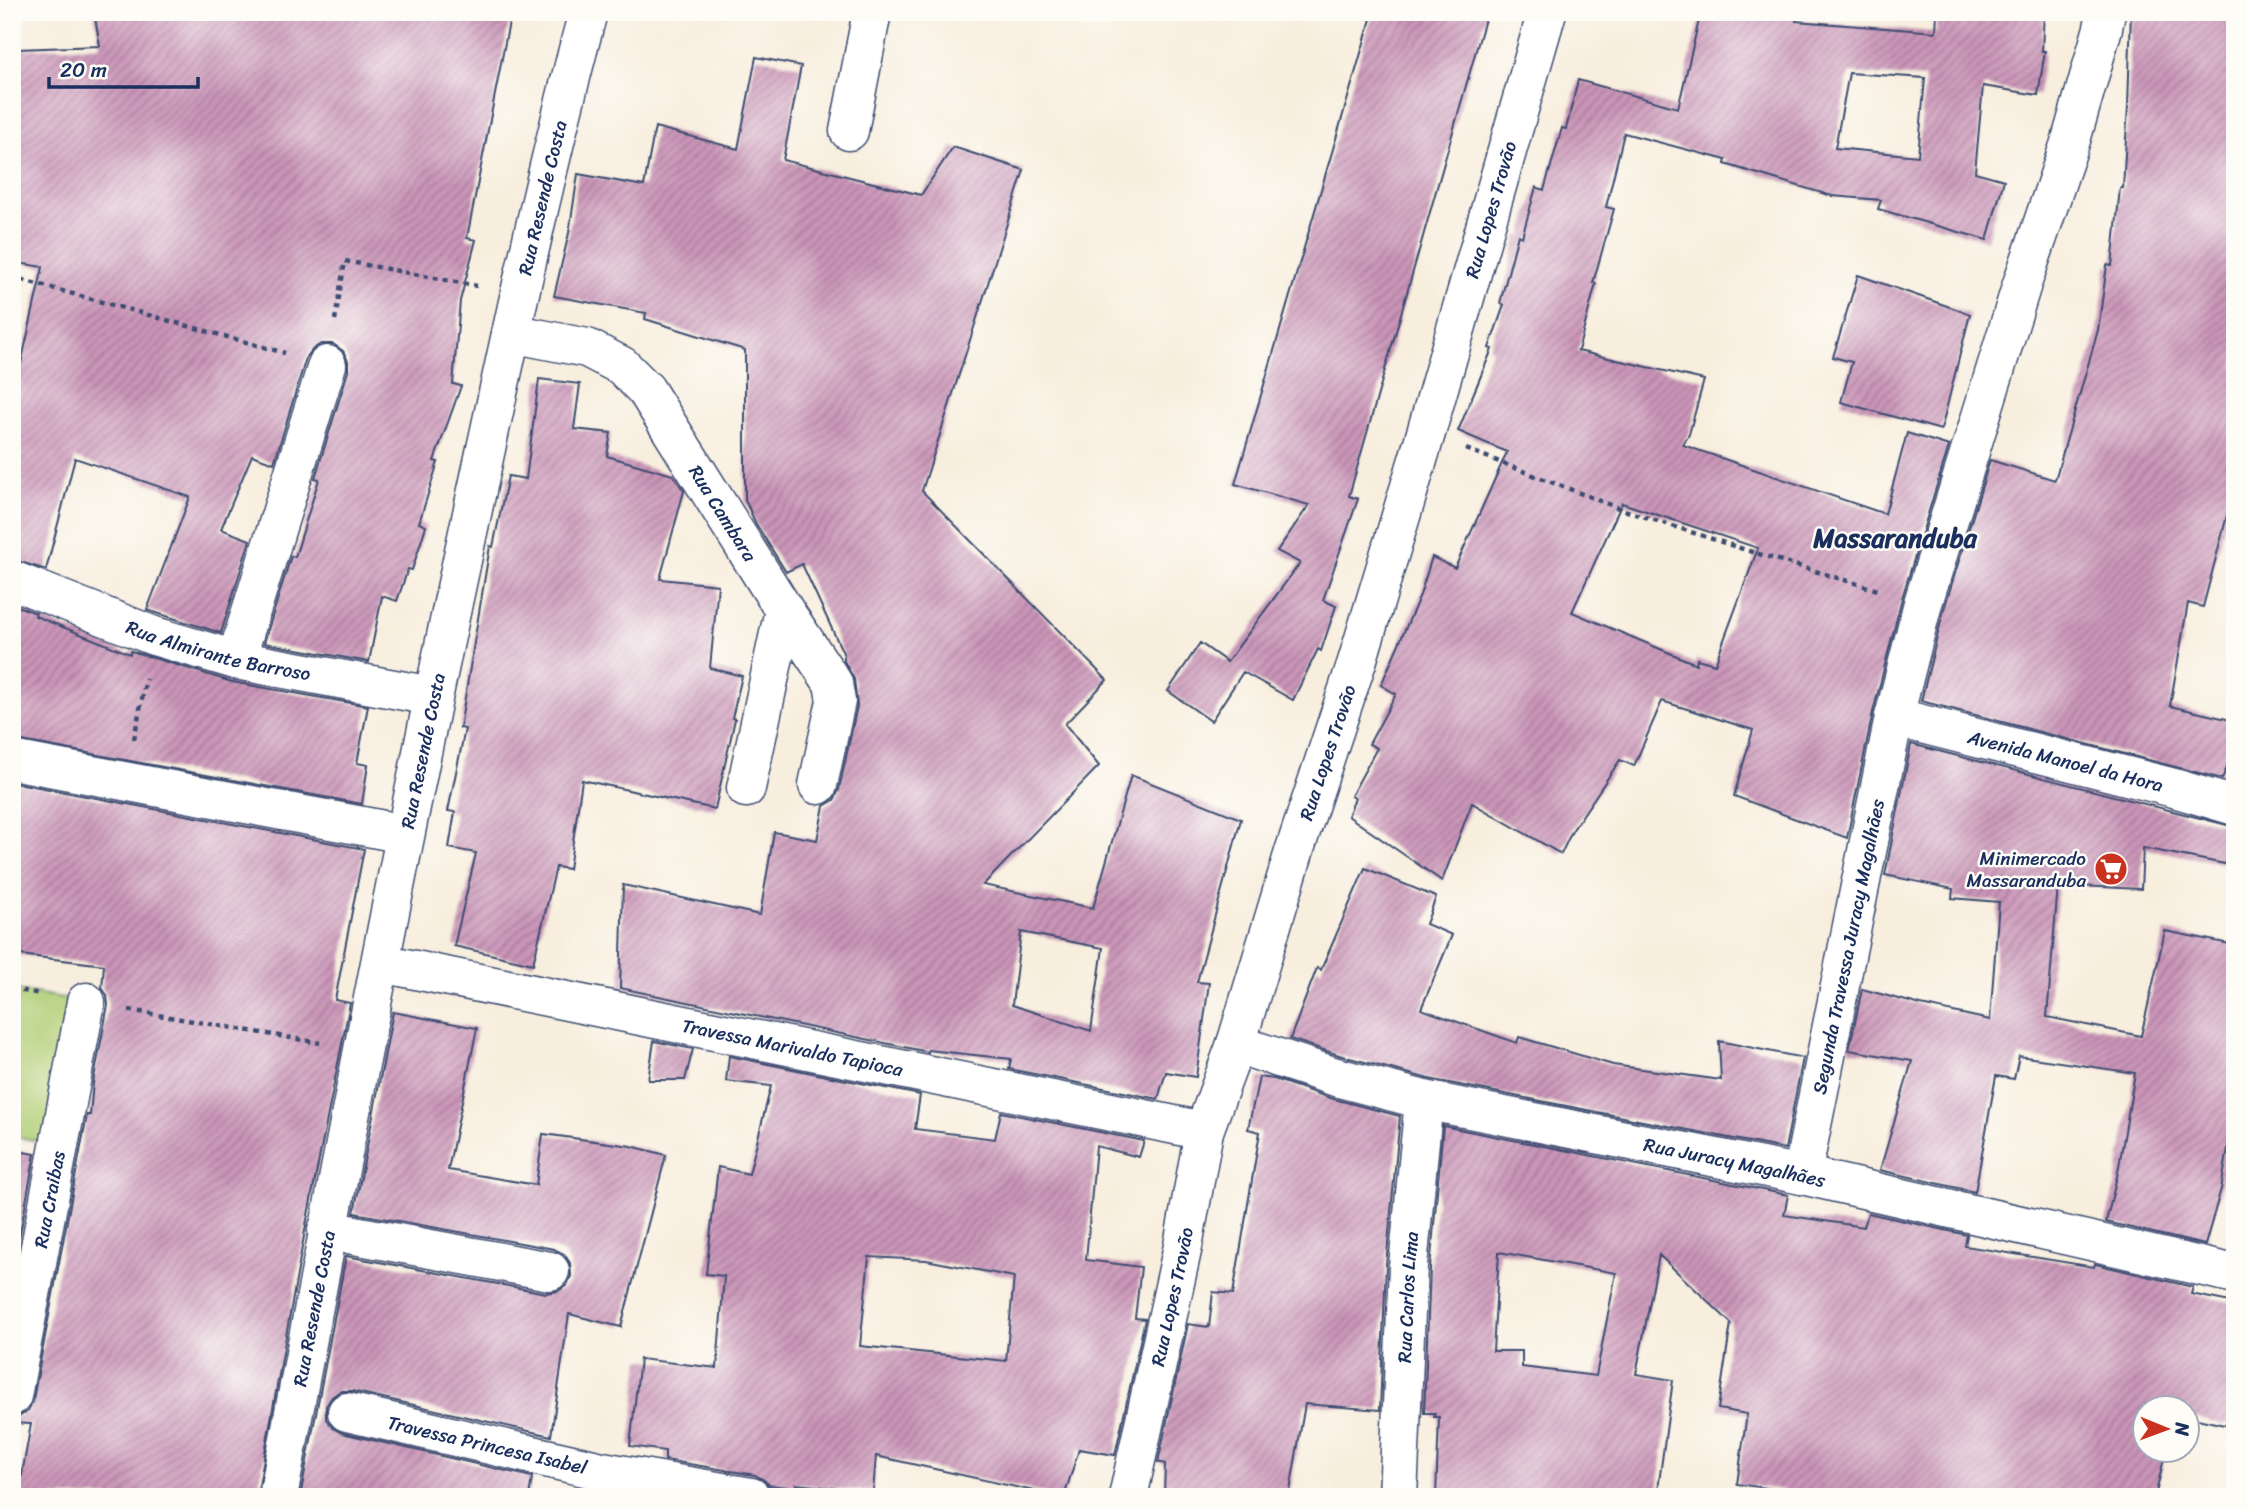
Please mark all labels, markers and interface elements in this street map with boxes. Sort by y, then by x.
scale bar [49,46,198,90]
text: 20 m [60,51,107,89]
street label: Rua Resende Costa [508,116,576,278]
street label: Rua Lopes Trovão [1455,137,1526,282]
street label: Rua Cambara [680,458,766,568]
district label: Massaranduba [1812,515,1978,561]
street label: Rua Almirante Barroso [121,610,314,690]
street label: Rua Resende Costa [390,669,455,832]
street label: Rua Lopes Trovão [1289,680,1365,825]
street label: Avenida Manoel da Hora [1963,720,2167,801]
street label: Segunda Travessa Juracy Magalhães [1802,796,1894,1097]
place label: Minimercado Massaranduba [1966,842,2086,897]
supermarket icon: Minimercado Massaranduba [2092,850,2130,888]
street label: Travessa Marivaldo Tapioca [679,1008,906,1086]
street label: Rua Juracy Magalhães [1641,1128,1829,1196]
street label: Rua Craibas [24,1148,74,1251]
street label: Rua Lopes Trovão [1141,1225,1203,1369]
street label: Rua Resende Costa [283,1227,345,1389]
street label: Rua Carlos Lima [1387,1230,1428,1364]
north arrow [2132,1394,2202,1464]
street label: Travessa Princesa Isabel [384,1405,591,1484]
text: N [2166,1421,2199,1437]

